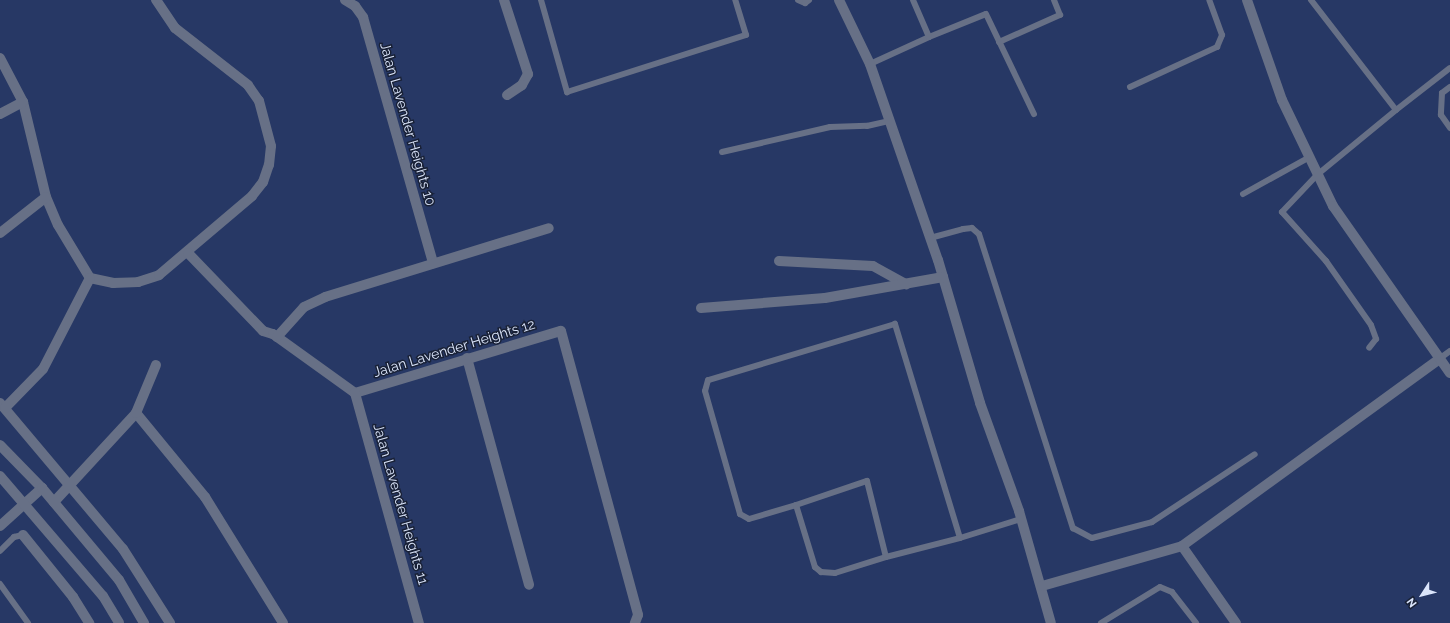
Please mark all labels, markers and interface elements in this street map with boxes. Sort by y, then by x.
street label: Jalan Lavender Heights 10 [377,40,439,208]
street label: Jalan Lavender Heights 12 [371,315,537,381]
street label: Jalan Lavender Heights 11 [370,421,432,587]
north arrow [1402,575,1442,615]
text: N [1404,595,1420,610]

